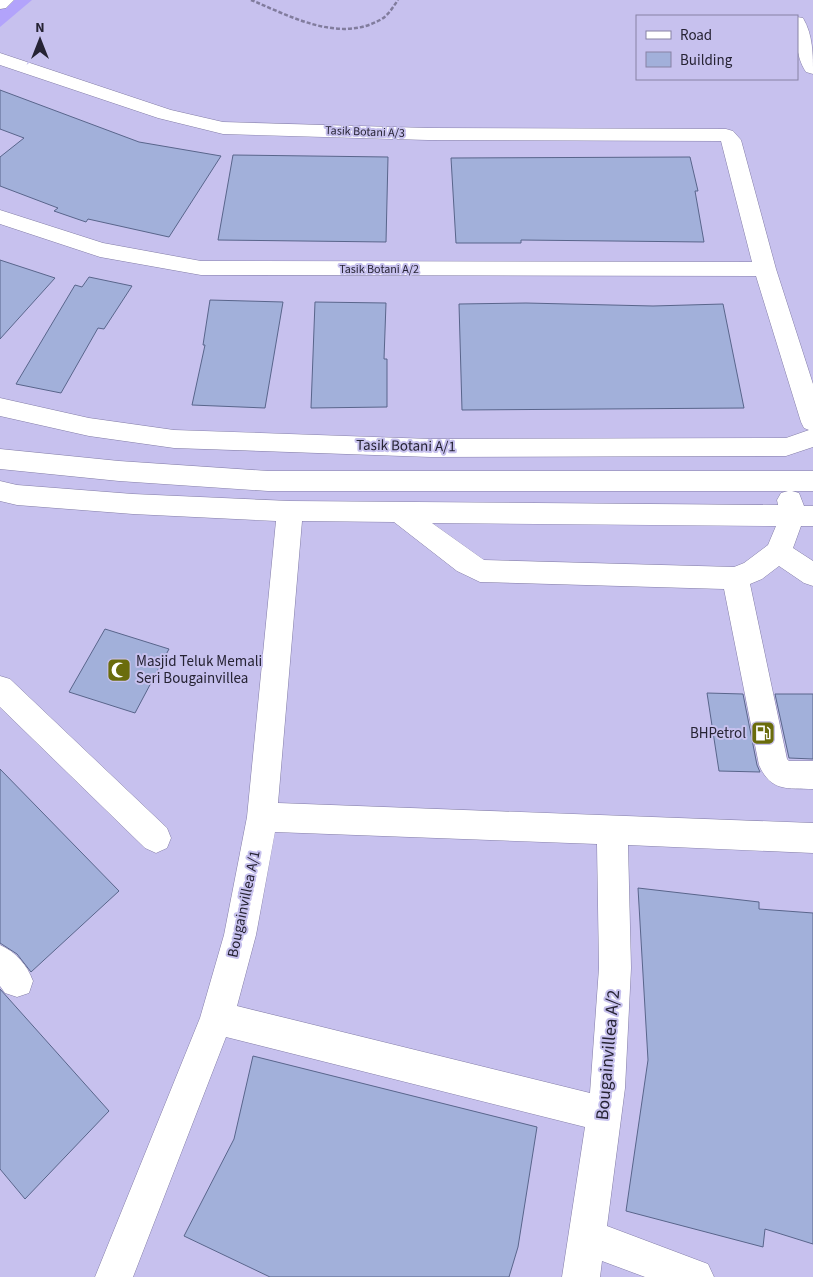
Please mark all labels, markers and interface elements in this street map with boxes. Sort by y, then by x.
north arrow [15,15,65,65]
legend [636,15,798,80]
text: N [35,18,45,38]
text: Road [680,25,712,46]
text: Building [680,50,733,71]
street label: Tasik Botani A/3 [325,122,405,142]
street label: Tasik Botani A/2 [339,261,419,278]
street label: Tasik Botani A/1 [356,435,456,457]
place label: Masjid Teluk Memali Seri Bougainvillea [136,651,262,689]
mosque icon: Masjid Teluk Memali Seri Bougainvillea [106,657,132,683]
fuel station icon: BHPetrol [750,720,776,746]
place label: BHPetrol [690,723,746,744]
street label: Bougainvillea A/1 [222,849,266,959]
street label: Bougainvillea A/2 [590,989,626,1121]

